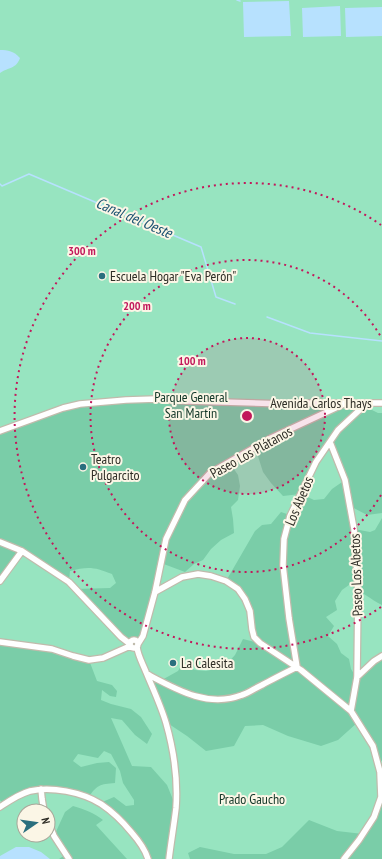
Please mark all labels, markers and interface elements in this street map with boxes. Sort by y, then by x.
water label: Canal del Oeste [93,193,176,242]
text: 300 m [68,243,96,258]
place label: Escuela Hogar "Eva Perón" [110,267,236,285]
marker: Escuela Hogar "Eva Perón" [97,271,107,281]
text: 200 m [123,298,151,313]
text: 100 m [178,353,206,368]
park label: Parque General San Martín [154,388,229,422]
street label: Avenida Carlos Thays [270,394,372,412]
centre of rings [240,409,254,423]
street label: Paseo Los Plátanos [207,422,296,482]
place label: Teatro Pulgarcito [91,450,140,484]
marker: Teatro Pulgarcito [78,462,88,472]
street label: Los Abetos [281,474,317,528]
street label: Paseo Los Abetos [346,533,366,617]
place label: La Calesita [181,654,233,672]
marker: La Calesita [168,658,178,668]
park label: Prado Gaucho [219,790,285,808]
north arrow [16,803,56,843]
text: N [38,816,53,825]

